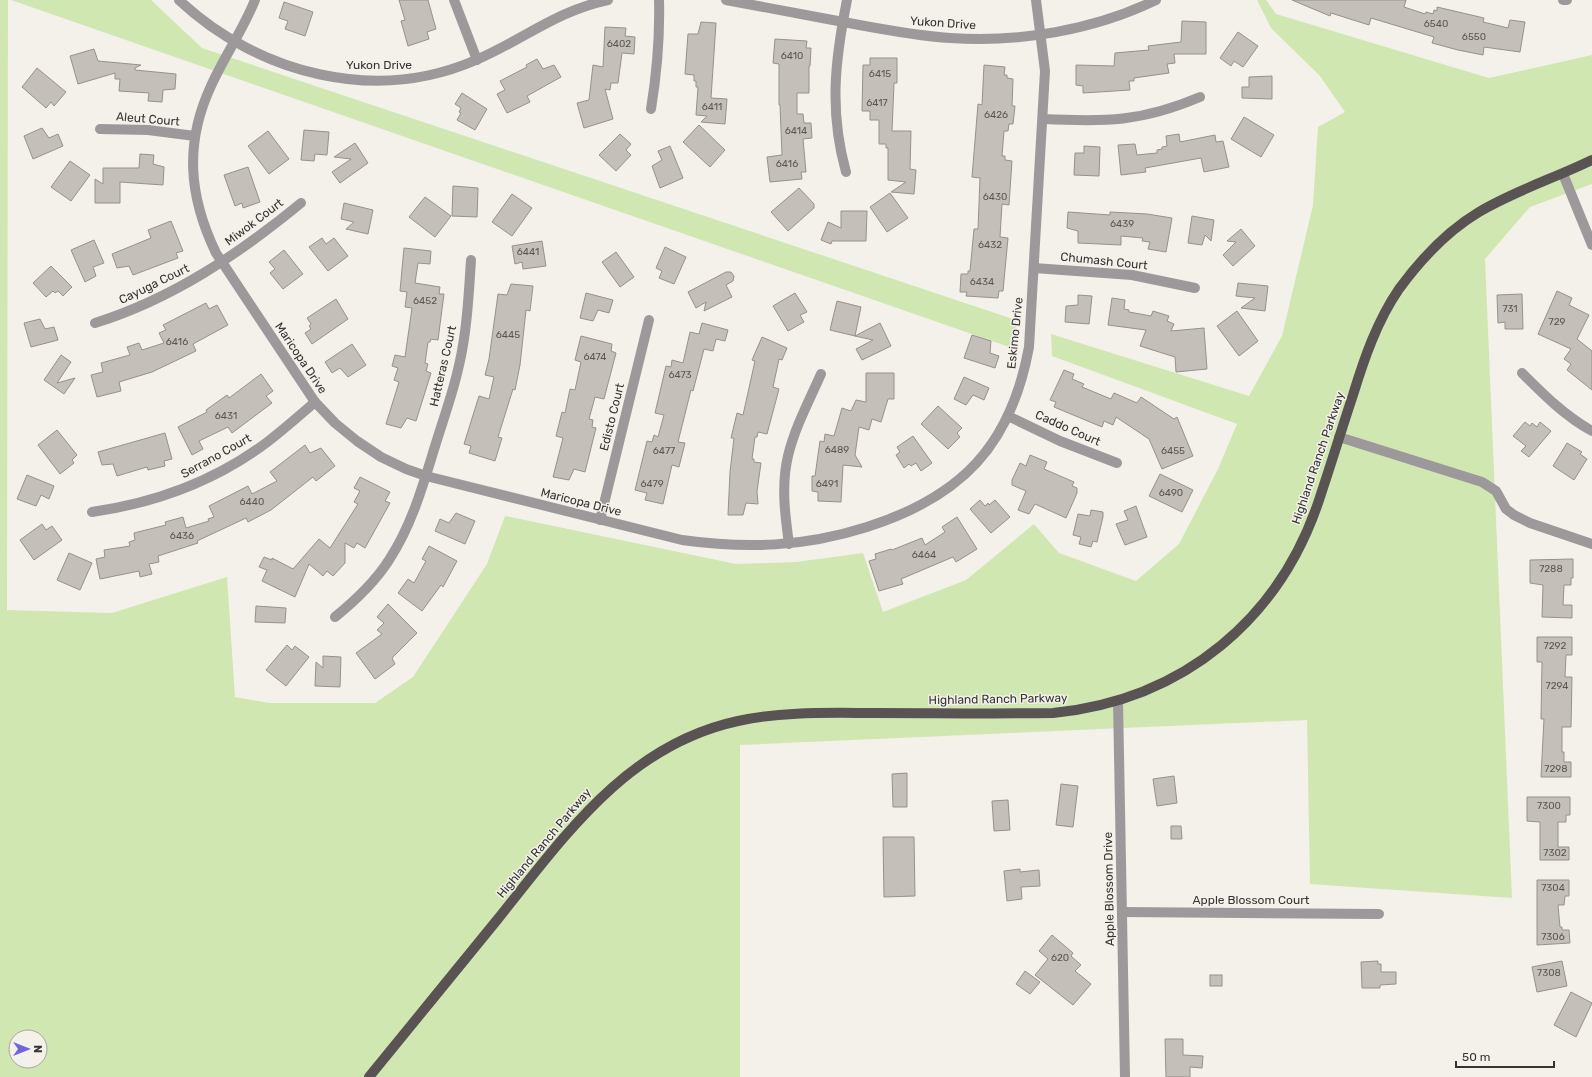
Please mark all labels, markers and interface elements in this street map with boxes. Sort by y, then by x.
street label: Yukon Drive [910,14,977,32]
house number: 6540 [1424,18,1448,30]
house number: 6550 [1462,31,1486,43]
house number: 6402 [607,38,631,50]
house number: 6410 [781,50,803,62]
street label: Yukon Drive [346,58,412,72]
house number: 6415 [869,68,891,80]
house number: 6417 [866,97,888,109]
house number: 6411 [702,101,722,113]
street label: Aleut Court [116,109,181,129]
house number: 6426 [984,109,1008,121]
house number: 6414 [785,125,807,137]
house number: 6416 [776,158,798,170]
house number: 6430 [983,191,1007,203]
street label: Miwok Court [222,195,286,248]
house number: 6439 [1110,218,1134,230]
house number: 6432 [978,239,1002,251]
house number: 6441 [517,246,539,258]
street label: Chumash Court [1060,249,1149,273]
street label: Cayuga Court [117,261,192,307]
house number: 6434 [970,276,994,288]
house number: 6452 [413,295,437,307]
street label: Eskimo Drive [1004,296,1026,369]
house number: 731 [1502,303,1518,315]
house number: 729 [1549,316,1566,328]
street label: Maricopa Drive [272,320,330,396]
street label: Hatteras Court [427,324,459,408]
house number: 6445 [496,329,520,341]
house number: 6416 [166,336,188,348]
house number: 6474 [583,351,607,363]
house number: 6473 [668,369,692,381]
street label: Edisto Court [597,381,627,452]
street label: Highland Ranch Parkway [1289,390,1347,526]
street label: Caddo Court [1033,407,1103,449]
house number: 6431 [215,410,237,422]
street label: Serrano Court [178,431,254,481]
house number: 6489 [825,444,849,456]
house number: 6477 [653,445,675,457]
house number: 6455 [1161,445,1185,457]
house number: 6479 [640,478,664,490]
house number: 6491 [816,478,838,490]
street label: Maricopa Drive [539,485,623,519]
house number: 6490 [1159,487,1183,499]
house number: 6440 [240,496,264,508]
house number: 6436 [170,530,194,542]
house number: 6464 [912,549,936,561]
house number: 7288 [1539,563,1563,575]
house number: 7292 [1544,640,1567,652]
house number: 7294 [1546,680,1569,692]
street label: Highland Ranch Parkway [928,691,1068,707]
house number: 7298 [1544,763,1568,775]
street label: Highland Ranch Parkway [494,785,594,901]
house number: 7300 [1537,800,1561,812]
street label: Apple Blossom Drive [1101,831,1117,946]
house number: 7302 [1543,847,1567,859]
house number: 7304 [1541,882,1565,894]
street label: Apple Blossom Court [1193,893,1310,907]
house number: 7306 [1541,931,1565,943]
house number: 620 [1051,952,1069,964]
house number: 7308 [1537,967,1561,979]
north arrow [8,1029,48,1069]
scale bar [1456,1043,1554,1069]
text: N [31,1045,44,1053]
text: 50 m [1462,1050,1490,1064]

